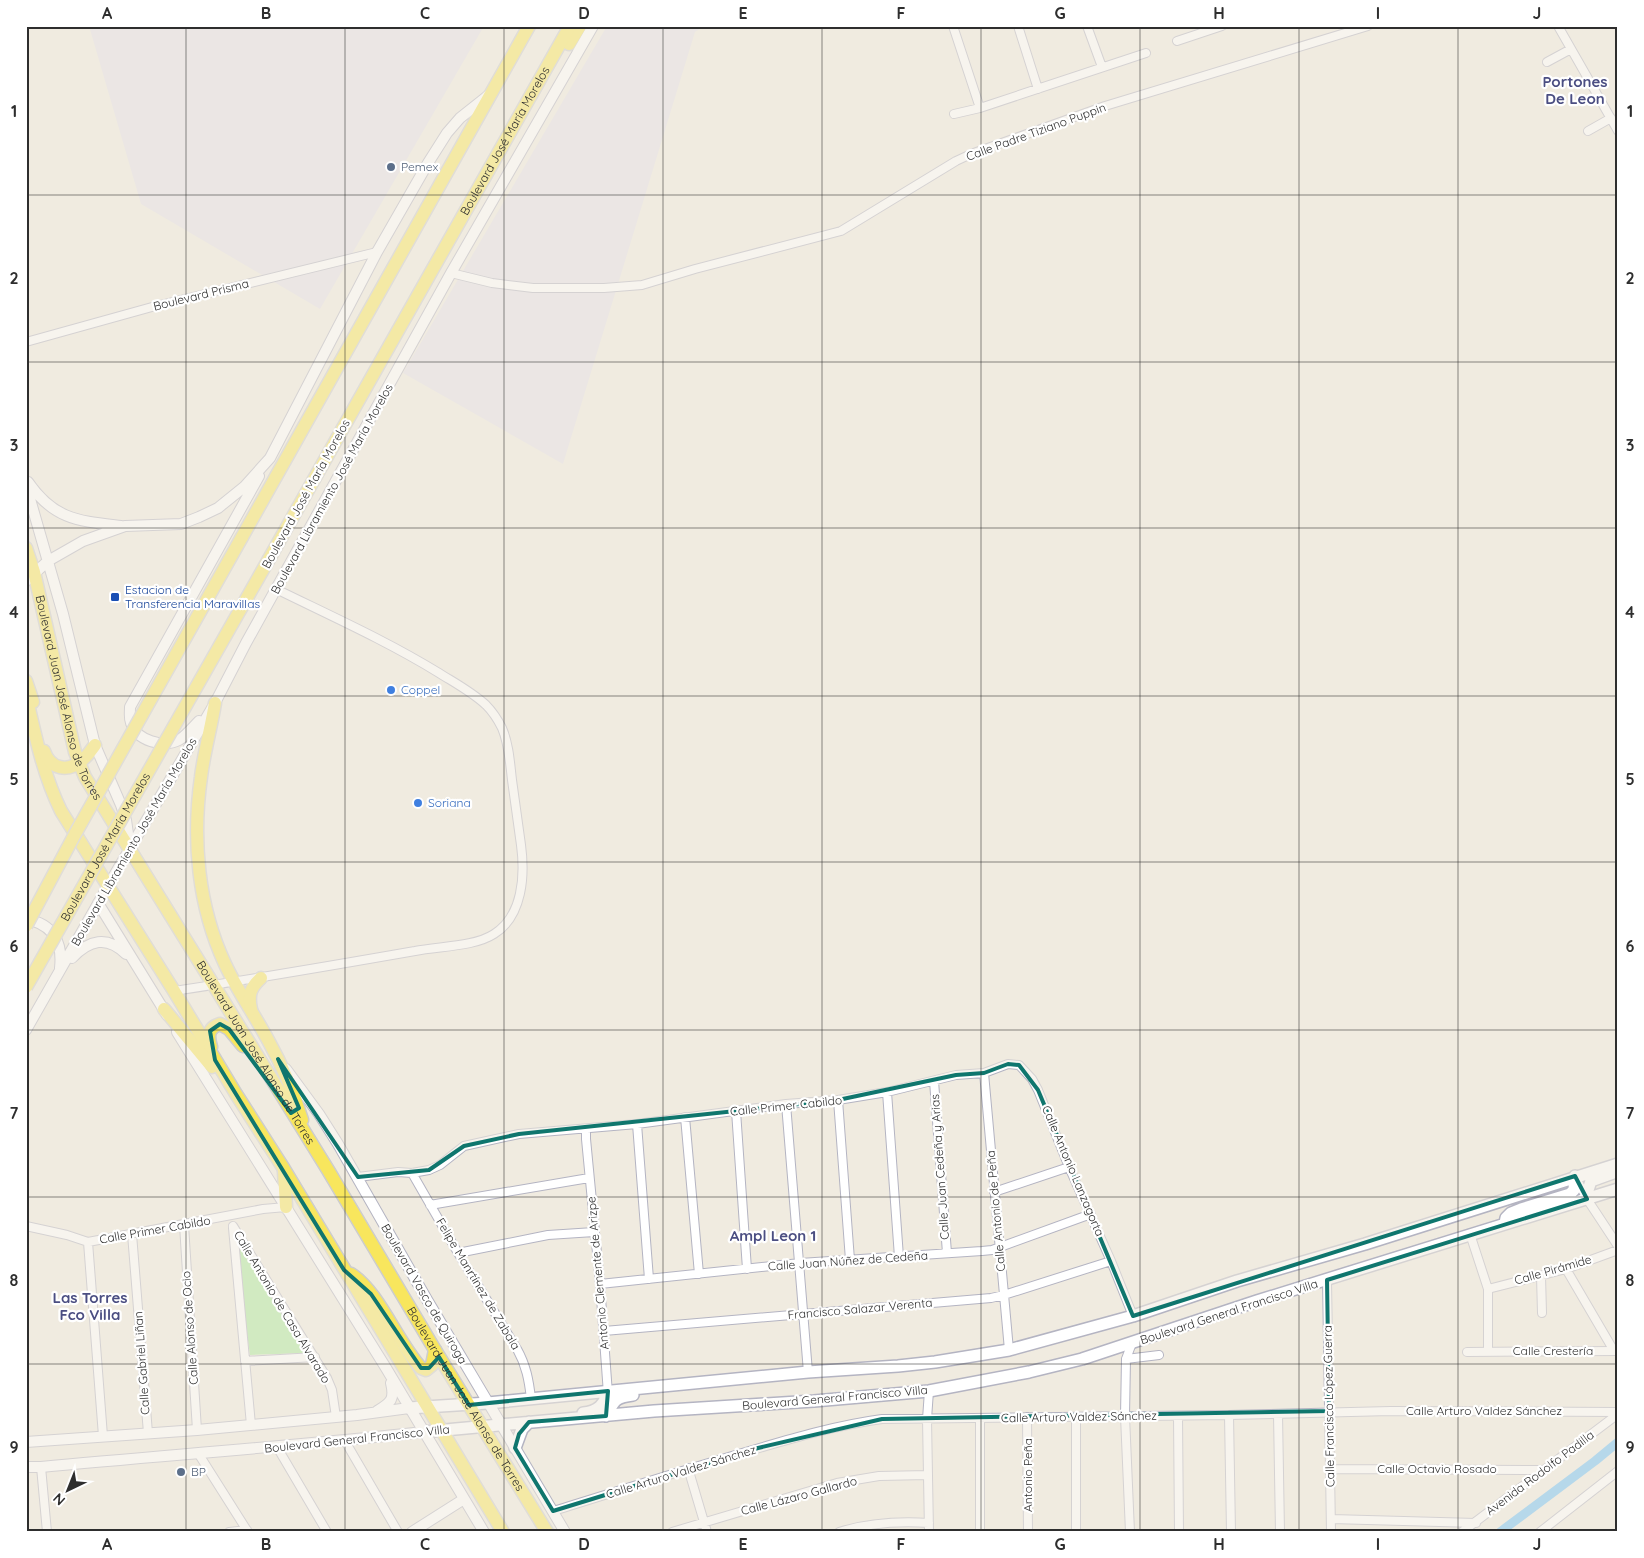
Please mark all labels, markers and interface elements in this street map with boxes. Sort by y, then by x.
text: A [102,3,113,23]
text: B [261,3,271,23]
text: C [420,3,430,23]
text: D [578,3,590,23]
text: E [738,3,748,23]
text: F [897,3,906,23]
text: G [1054,3,1066,23]
text: H [1213,3,1225,23]
text: I [1376,3,1380,23]
text: J [1533,3,1541,23]
street label: Boulevard José María Morelos [457,63,553,218]
district label: Portones De Leon [1542,72,1608,108]
street label: Calle Padre Tiziano Puppin [964,99,1108,164]
text: 1 [11,101,17,121]
text: 1 [1627,101,1633,121]
place label: Pemex [401,159,438,174]
marker: Pemex [385,161,397,173]
text: 2 [9,268,19,288]
text: 2 [1625,268,1635,288]
street label: Boulevard Prisma [152,275,250,314]
street label: Boulevard Libramiento José María Morelos [267,381,396,596]
street label: Boulevard José María Morelos [258,416,353,571]
text: 3 [10,435,18,455]
text: 3 [1626,435,1634,455]
place label: Estacion de Transferencia Maravillas [125,582,260,611]
marker: Estacion de Transferencia Maravillas [109,591,121,603]
street label: Boulevard Juan José Alonso de Torres [33,594,106,803]
text: 4 [9,602,19,622]
text: 4 [1625,602,1635,622]
place label: Coppel [401,682,440,697]
marker: Coppel [385,684,397,696]
street label: Boulevard Libramiento José María Morelos [68,735,200,949]
text: 5 [9,769,19,789]
street label: Boulevard José María Morelos [57,769,153,924]
text: 5 [1625,769,1635,789]
place label: Soriana [428,795,471,810]
marker: Soriana [412,797,424,809]
text: 6 [10,936,19,956]
text: 6 [1626,936,1635,956]
street label: Boulevard Juan José Alonso de Torres [193,958,319,1147]
street label: Calle Primer Cabildo [729,1092,843,1119]
street label: Calle Juan Cedeña y Arias [927,1093,952,1240]
text: 7 [10,1103,19,1123]
street label: Calle Antonio Lanzagorta [1039,1103,1108,1238]
text: 7 [1626,1103,1635,1123]
street label: Calle Antonio de Peña [983,1150,1008,1272]
street label: Antonio Clemente de Arizpe [583,1195,612,1350]
street label: Calle Primer Cabildo [98,1212,212,1247]
street label: Felipe Manrtínez de Zabala [433,1215,524,1352]
street label: Boulevard Vasco de Quiroga [378,1221,471,1367]
district label: Ampl Leon 1 [730,1226,816,1245]
street label: Calle Antonio de Casa Alvarado [231,1228,334,1386]
street label: Calle Juan Núñez de Cedeña [768,1247,928,1274]
street label: Calle Pirámide [1513,1251,1593,1288]
text: 8 [10,1270,19,1290]
text: 8 [1626,1270,1635,1290]
street label: Calle Alonso de Ocio [178,1271,201,1385]
street label: Boulevard General Francisco Villa [1138,1276,1320,1347]
district label: Las Torres Fco Villa [52,1288,128,1324]
street label: Francisco Salazar Verenta [787,1295,933,1322]
street label: Boulevard Juan José Alonso de Torres [404,1304,528,1494]
street label: Calle Gabriel Liñan [130,1311,153,1415]
street label: Calle Francisco López Guerra [1320,1325,1337,1487]
street label: Calle Crestería [1513,1343,1593,1358]
street label: Boulevard General Francisco Villa [742,1382,928,1413]
street label: Calle Arturo Valdez Sánchez [1406,1403,1562,1418]
street label: Calle Arturo Valdez Sánchez [1001,1408,1157,1425]
street label: Boulevard General Francisco Villa [264,1421,450,1456]
street label: Avenida Rodolfo Padilla [1483,1427,1597,1518]
text: 9 [9,1437,19,1457]
text: 9 [1625,1437,1635,1457]
street label: Antonio Peña [1020,1438,1035,1512]
street label: Calle Arturo Valdez Sánchez [604,1441,758,1502]
street label: Calle Octavio Rosado [1377,1461,1497,1476]
place label: BP [191,1464,206,1479]
north arrow [42,1466,92,1516]
marker: BP [175,1466,187,1478]
street label: Calle Lázaro Gallardo [739,1473,859,1518]
text: N [49,1489,69,1510]
text: A [102,1534,113,1554]
text: B [261,1534,271,1554]
text: C [420,1534,430,1554]
text: D [578,1534,590,1554]
text: E [738,1534,748,1554]
text: F [897,1534,906,1554]
text: G [1054,1534,1066,1554]
text: H [1213,1534,1225,1554]
text: I [1376,1534,1380,1554]
text: J [1533,1534,1541,1554]

